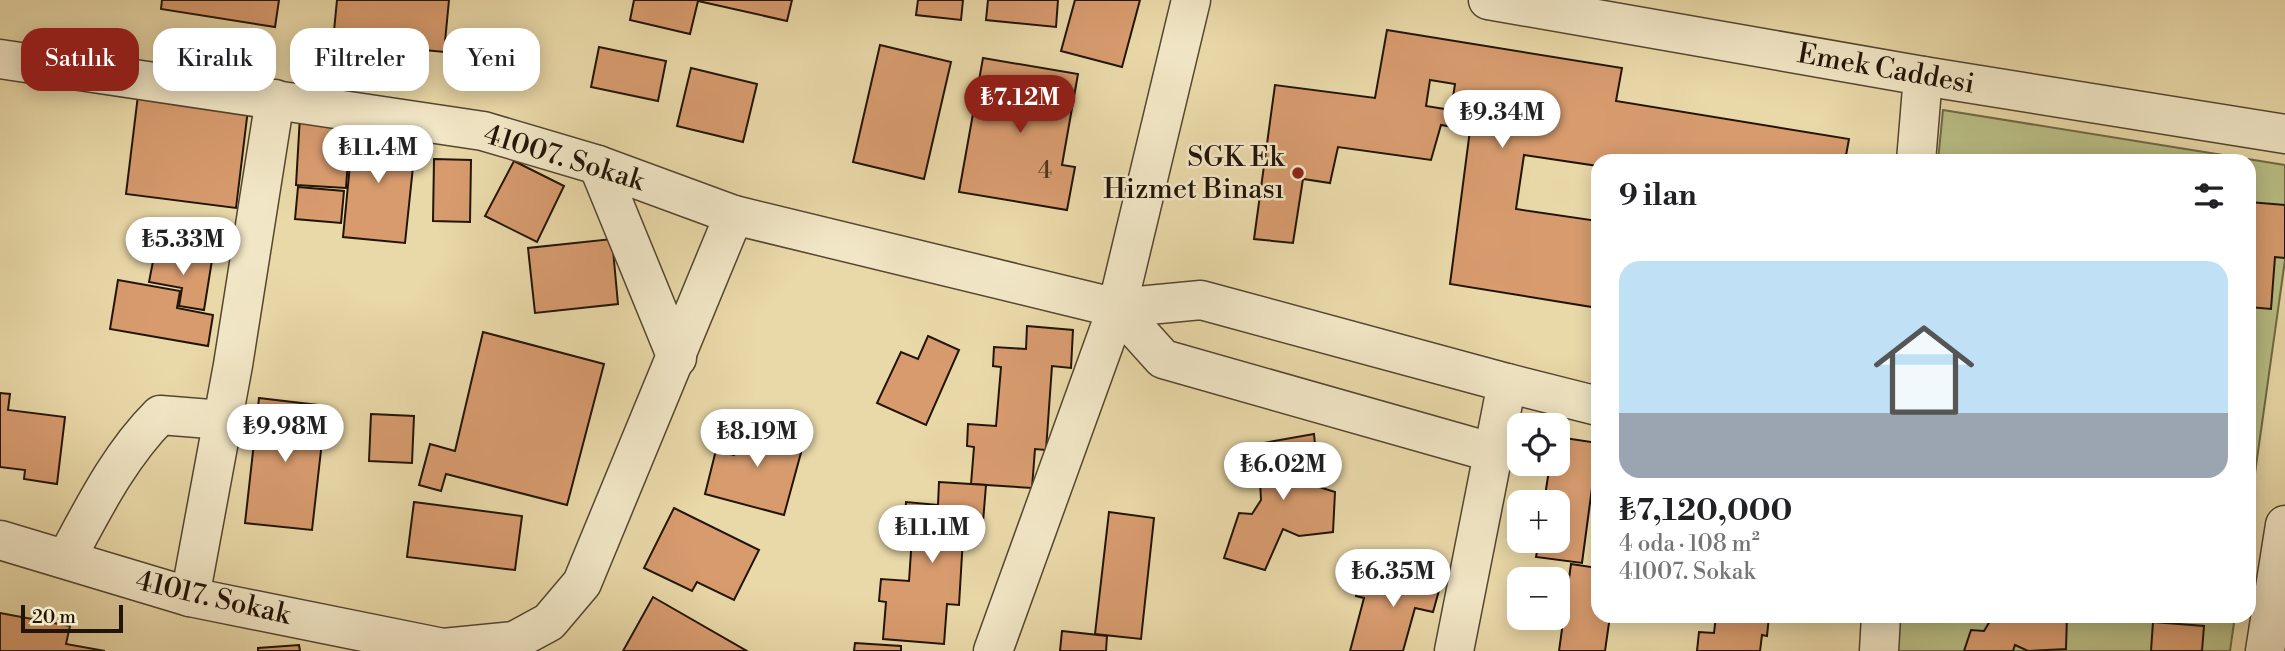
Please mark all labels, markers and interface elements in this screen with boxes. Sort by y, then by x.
chip: Satılık [21,28,139,91]
chip: Kiralık [153,28,276,91]
chip: Filtreler [290,28,429,91]
chip: Yeni [443,28,540,91]
street label: Emek Caddesi [1795,36,1977,102]
pin: ₺7.12M [963,76,1077,135]
text: ₺7.12M [980,84,1060,112]
pin: ₺9.34M [1445,90,1559,150]
text: ₺9.34M [1460,99,1545,127]
street label: 41007. Sokak [479,117,650,199]
pin: ₺11.4M [321,125,435,185]
text: ₺11.4M [338,134,418,162]
place label: SGK Ek Hizmet Binası [1103,140,1285,207]
house number: 4 [1038,156,1052,186]
marker: SGK Ek Hizmet Binası [1290,165,1306,181]
text: 9 ilan [1619,177,1697,215]
icon: filters [2190,177,2228,215]
pin: ₺5.33M [126,218,240,277]
text: ₺5.33M [142,226,224,254]
icon: home [1861,307,1987,433]
pin: ₺9.98M [228,405,342,464]
pin: ₺8.19M [700,410,814,469]
text: ₺9.98M [243,413,327,441]
map controls [1507,413,1570,630]
button: locate [1507,413,1570,476]
text: ₺8.19M [717,418,797,446]
pin: ₺6.02M [1226,442,1340,502]
text: ₺6.02M [1240,451,1326,479]
button: + [1507,490,1570,553]
text: ₺7,120,000 [1619,492,1792,530]
pin: ₺11.1M [875,505,989,565]
text: ₺11.1M [894,514,970,542]
text: 4 oda · 108 m² [1619,530,1760,558]
pin: ₺6.35M [1336,550,1450,609]
text: ₺6.35M [1351,558,1435,586]
text: 41007. Sokak [1619,558,1755,586]
street label: 41017. Sokak [132,563,295,633]
button: − [1507,567,1570,630]
scale bar [21,602,122,634]
text: 20 m [32,605,76,629]

